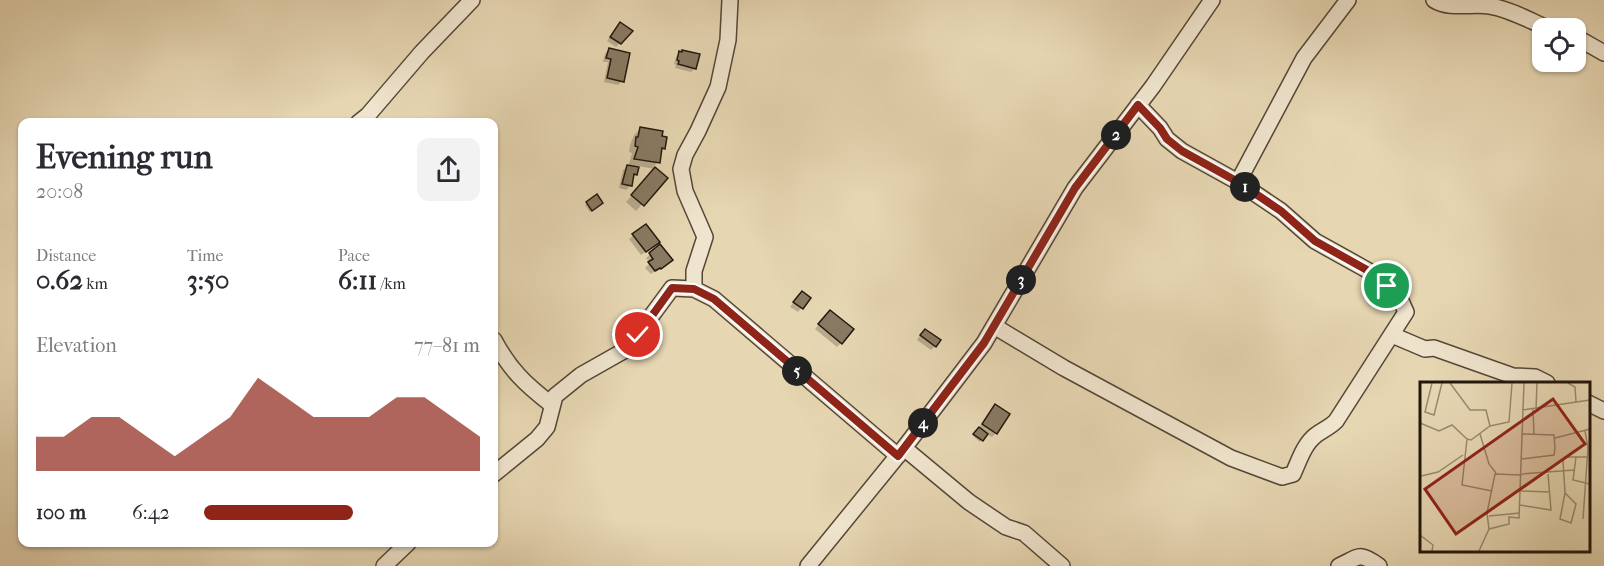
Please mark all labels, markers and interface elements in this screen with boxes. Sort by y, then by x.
map controls [1532,18,1586,72]
button: locate [1532,18,1586,72]
pin: 2 [1101,120,1131,150]
text: 2 [1112,125,1120,144]
text: Evening run [36,138,213,177]
button: share [417,138,480,201]
pin: 1 [1230,172,1260,202]
text: 1 [1242,177,1248,196]
text: 20:08 [36,180,83,203]
text: Distance [36,246,96,265]
text: Time [187,246,223,265]
text: Pace [338,246,370,265]
pin [1361,260,1412,311]
text: 0.62 [36,265,83,296]
text: 3:50 [187,265,229,296]
text: 6:11 [338,265,377,296]
pin: 3 [1006,265,1036,295]
icon: arrive [1370,269,1403,302]
text: 3 [1018,270,1024,289]
text: km [83,274,108,293]
text: /km [377,274,406,293]
pin [612,309,663,360]
icon: check [621,318,654,351]
text: Elevation [36,334,117,357]
text: 77–81 m [414,334,480,357]
pin: 5 [782,356,812,386]
text: 5 [794,361,800,380]
inset map [1420,382,1589,551]
pin: 4 [908,408,938,438]
text: 4 [918,413,928,432]
text: 100 m [36,501,86,524]
text: 6:42 [132,501,170,524]

